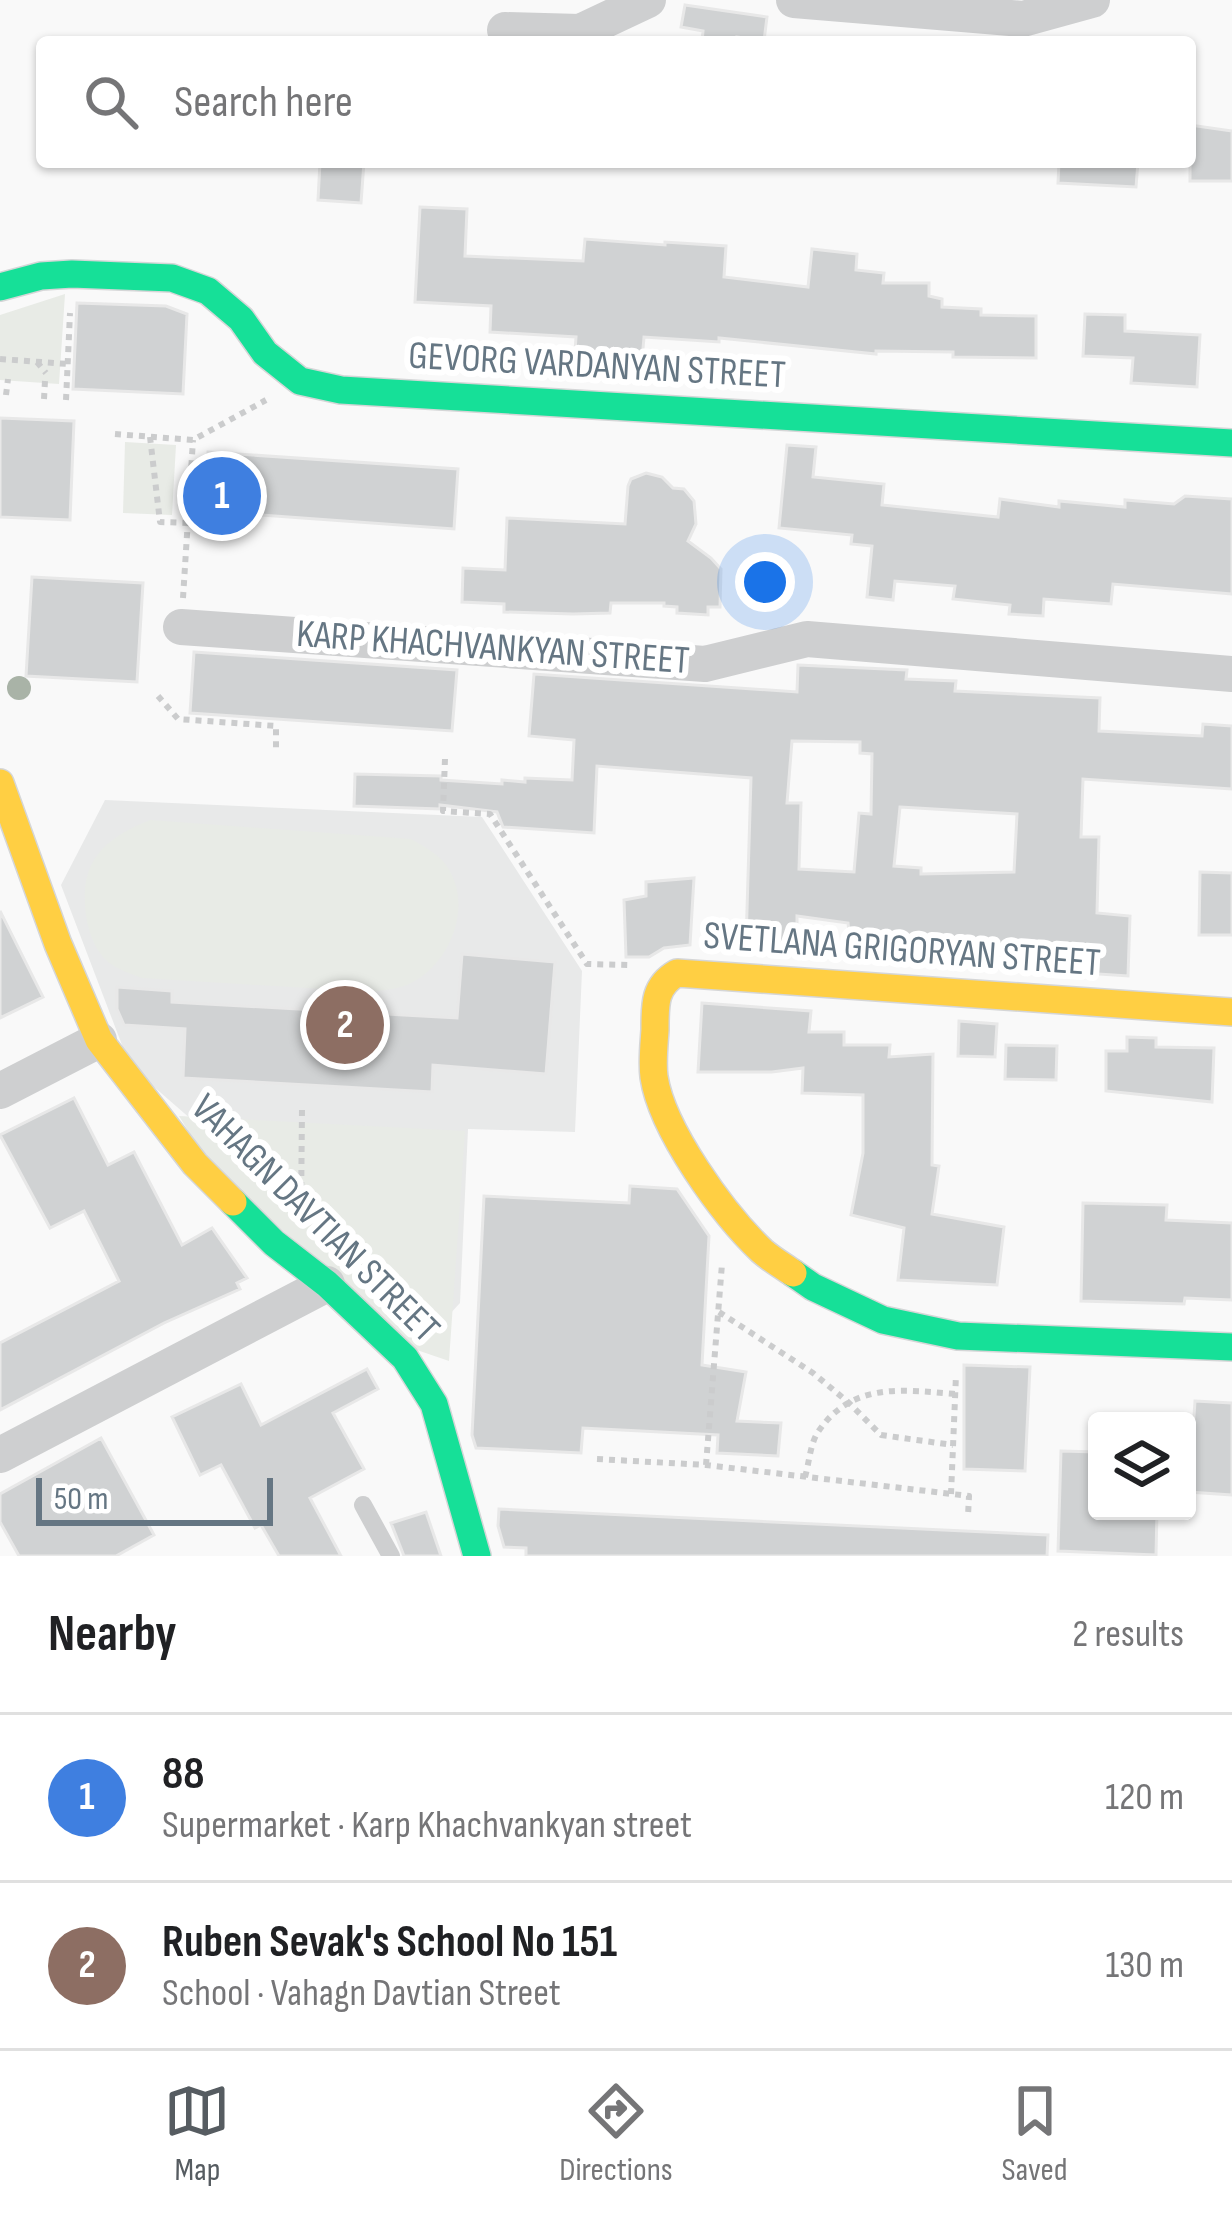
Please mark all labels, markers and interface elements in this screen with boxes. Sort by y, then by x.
search box [36,36,1196,168]
icon: search [78,69,144,135]
text: Search here [174,75,353,130]
street label: GEVORG VARDANYAN STREET [407,333,787,399]
pin: 1 [183,451,261,541]
your location [735,552,795,612]
street label: KARP KHACHVANKYAN STREET [295,611,691,685]
street label: SVETLANA GRIGORYAN STREET [702,913,1102,987]
pin: 2 [306,980,384,1070]
street label: VAHAGN DAVTIAN STREET [181,1085,449,1353]
map controls [1088,1412,1196,1520]
button: layers [1088,1412,1196,1520]
scale bar [36,1472,273,1525]
text: 50 m [54,1479,108,1519]
text: Nearby [48,1604,177,1665]
text: 2 results [1072,1611,1184,1658]
text: 88 [162,1747,205,1802]
text: 1 [79,1774,95,1821]
text: 120 m [1105,1774,1184,1821]
text: Supermarket · Karp Khachvankyan street [162,1802,692,1849]
text: Ruben Sevak's School No 151 [162,1915,617,1970]
text: 2 [78,1942,96,1989]
text: 130 m [1105,1942,1184,1989]
text: School · Vahagn Davtian Street [162,1970,561,2017]
tab: Map [164,2078,230,2190]
tab: Directions [559,2078,673,2190]
tab: Saved [1001,2078,1068,2190]

